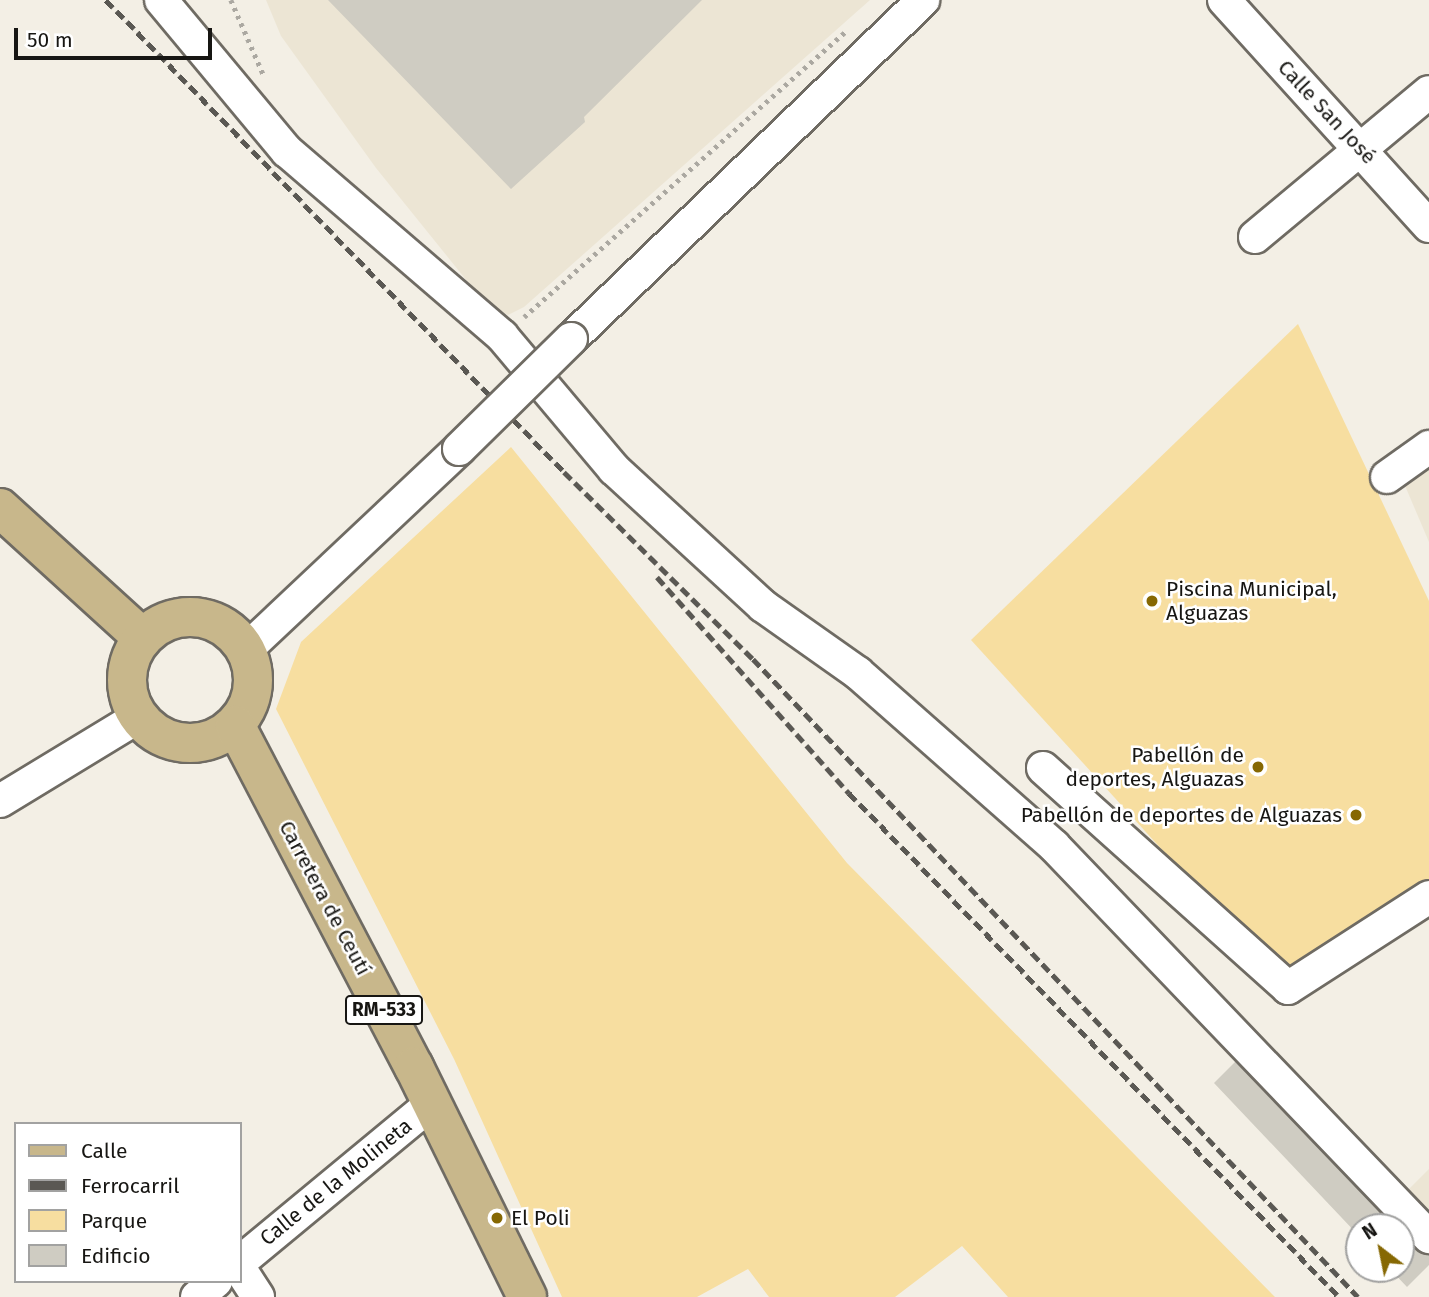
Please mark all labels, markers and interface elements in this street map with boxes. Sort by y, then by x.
scale bar [18,14,215,58]
text: 50 m [27,27,73,53]
street label: Calle San José [1273,55,1381,169]
place label: Piscina Municipal, Alguazas [1166,576,1337,626]
marker: Piscina Municipal, Alguazas [1144,593,1160,609]
place label: Pabellón de deportes, Alguazas [1066,742,1244,792]
marker: Pabellón de deportes, Alguazas [1250,759,1266,775]
place label: Pabellón de deportes de Alguazas [1021,802,1342,828]
marker: Pabellón de deportes de Alguazas [1348,807,1364,823]
street label: Carretera de Ceutí [274,817,376,979]
road number: RM-533 [344,994,424,1026]
street label: Calle de la Molineta [255,1113,417,1251]
legend [14,1122,242,1283]
text: Calle [81,1138,127,1164]
text: Ferrocarril [81,1173,179,1199]
place label: El Poli [511,1205,570,1231]
text: Parque [81,1208,147,1234]
marker: El Poli [489,1210,505,1226]
north arrow [1345,1213,1415,1283]
text: N [1358,1218,1381,1245]
text: Edificio [81,1243,151,1269]

